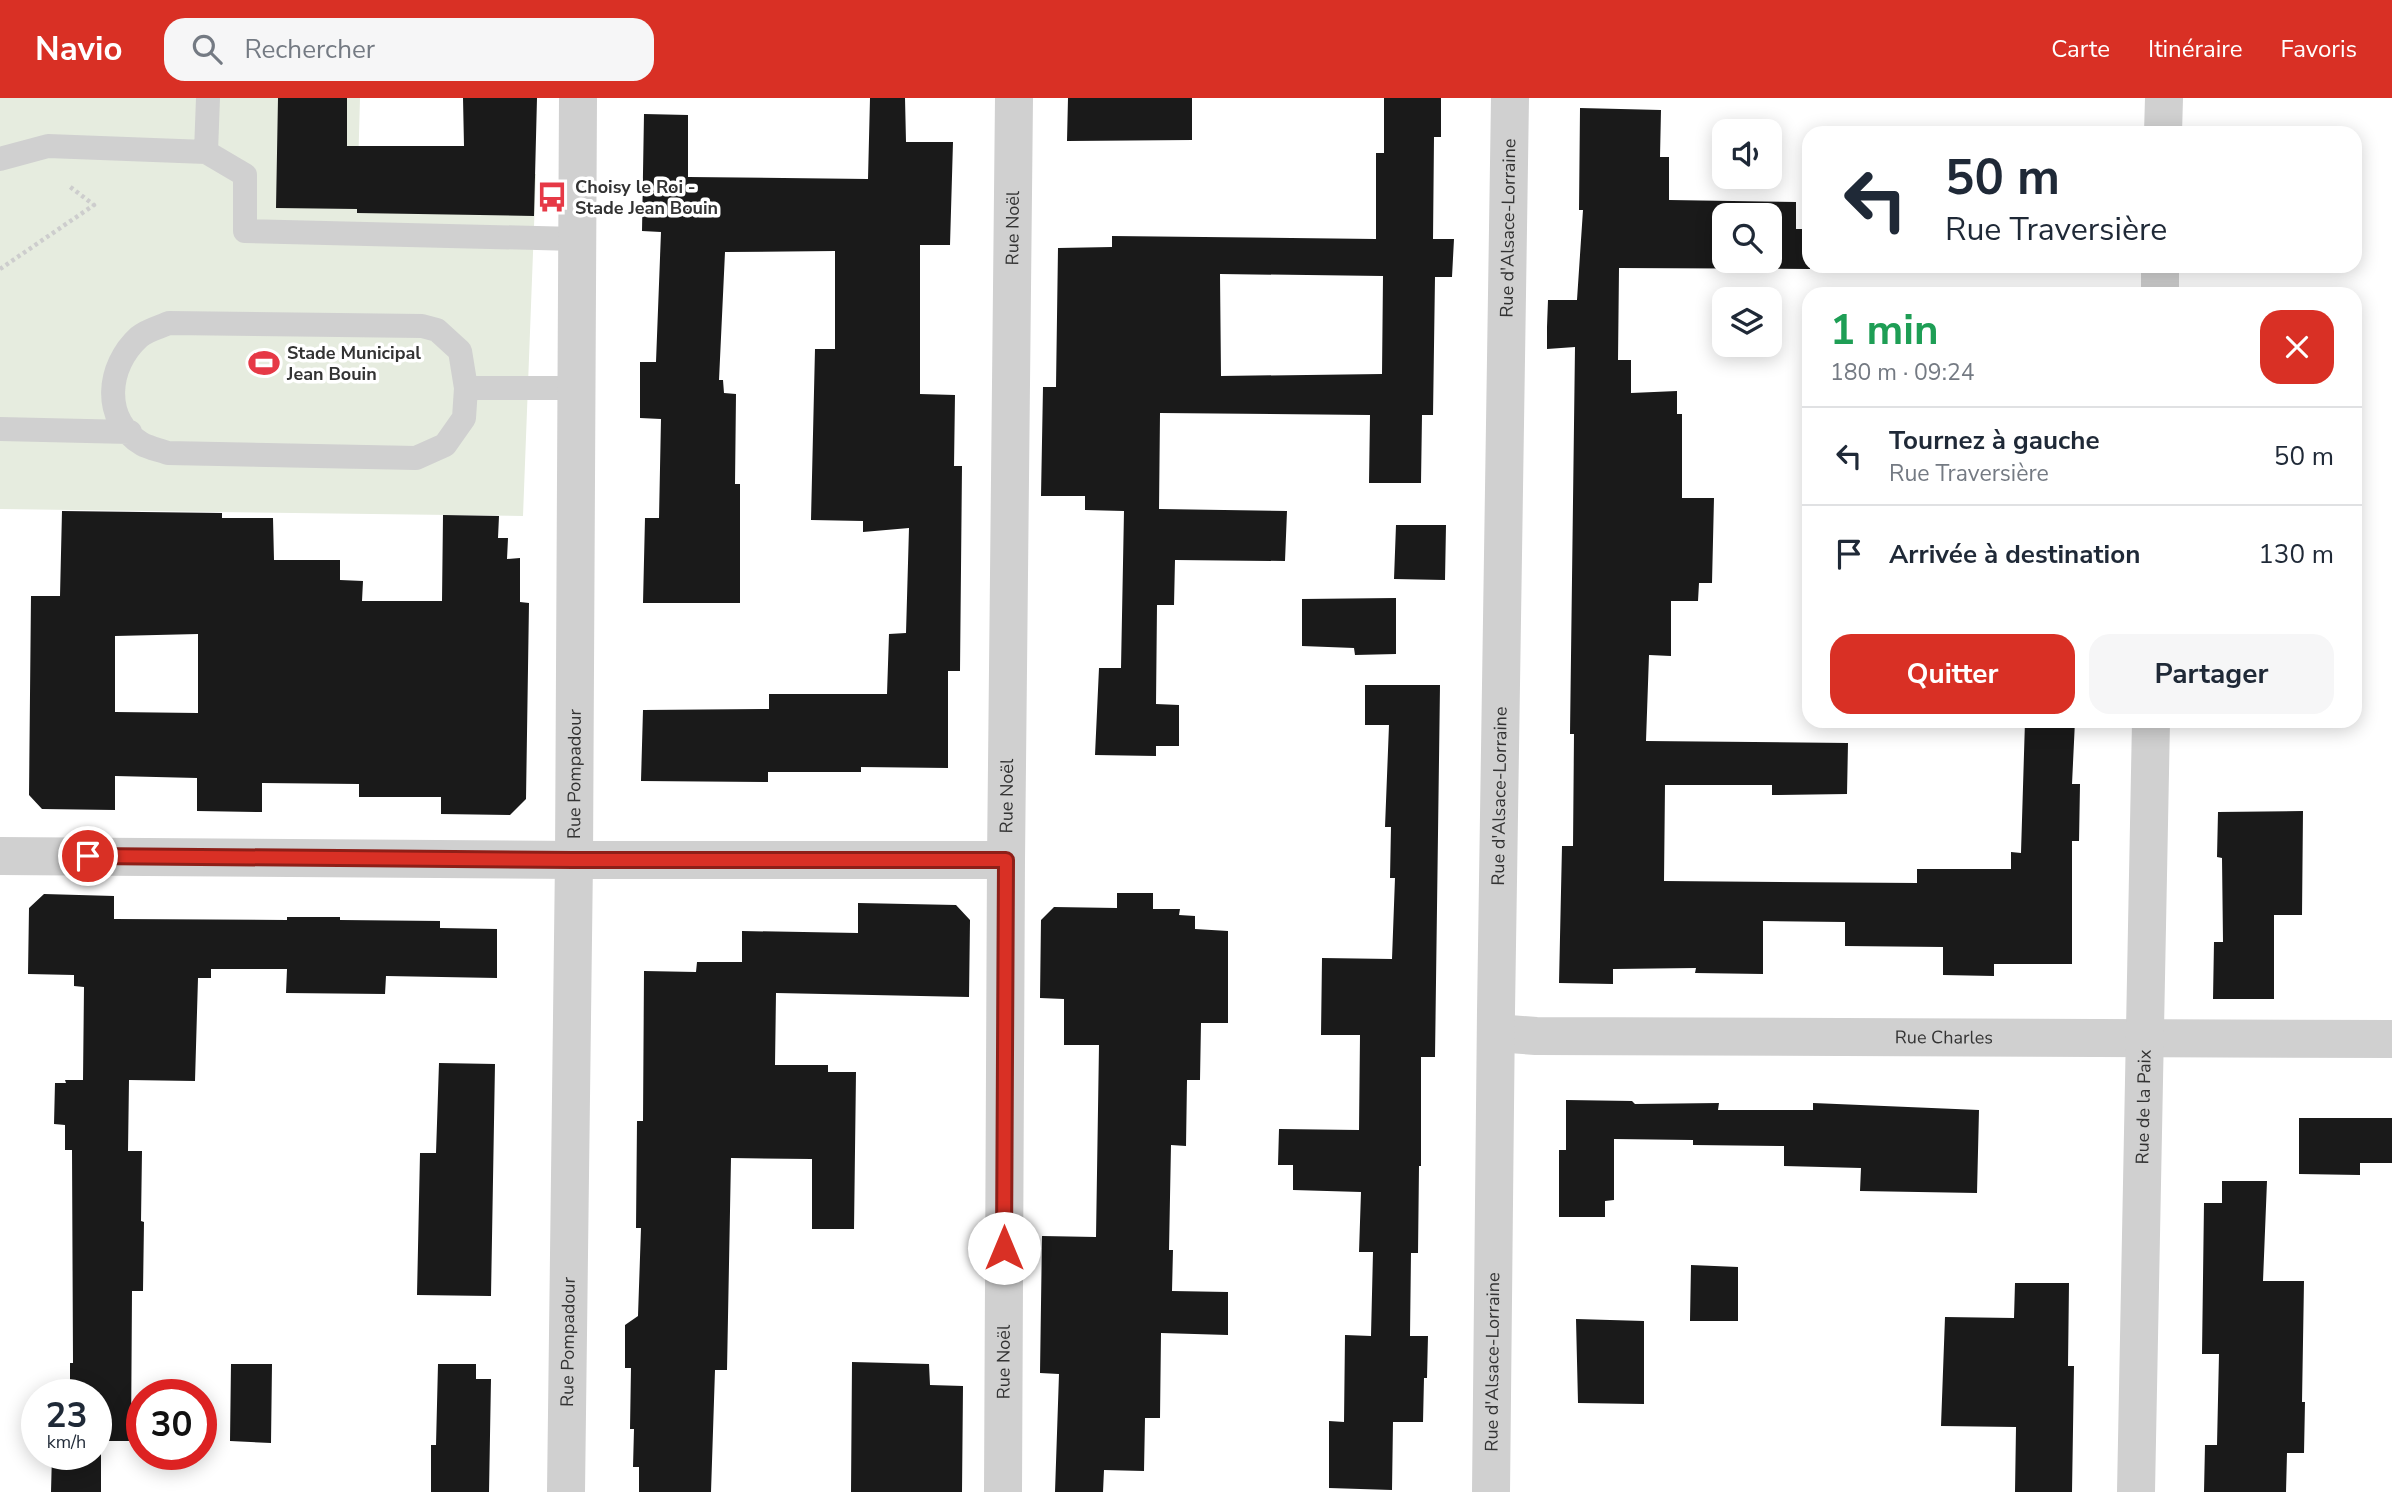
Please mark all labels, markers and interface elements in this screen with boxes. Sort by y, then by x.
search box [164,18,654,81]
text: Navio [35,27,122,72]
icon: search [188,30,226,68]
text: Rechercher [244,32,375,67]
text: Carte [2051,33,2110,65]
text: Itinéraire [2148,33,2242,65]
text: Favoris [2280,33,2357,65]
map controls [1712,119,1782,357]
button: sound [1712,119,1782,189]
street label: Rue d'Alsace-Lorraine [1495,138,1521,318]
text: 50 m [1945,144,2060,211]
icon: left [1830,154,1921,245]
place label: Choisy le Roi - Stade Jean Bouin [575,175,718,220]
bus stop icon: Choisy le Roi - Stade Jean Bouin [535,180,569,214]
street label: Rue Noël [1000,190,1025,265]
button: search [1712,203,1782,273]
text: Rue Traversière [1945,208,2167,251]
button: layers [1712,287,1782,357]
text: 1 min [1830,302,1939,359]
button: close [2260,310,2334,384]
place label: Stade Municipal Jean Bouin [286,341,421,386]
sports icon: Stade Municipal Jean Bouin [247,346,281,380]
text: 180 m · 09:24 [1830,357,1975,388]
text: Tournez à gauche [1889,423,2100,458]
icon: left [1830,437,1868,475]
text: 50 m [2274,439,2334,474]
text: Rue Traversière [1889,458,2049,489]
icon: arrive [1830,535,1868,573]
text: Arrivée à destination [1889,537,2140,572]
text: 130 m [2258,537,2334,572]
button: Quitter [1830,634,2075,714]
button: Partager [2089,634,2334,714]
street label: Rue d'Alsace-Lorraine [1486,706,1513,886]
street label: Rue Pompadour [562,708,587,839]
street label: Rue Noël [994,758,1019,833]
pin [58,826,118,886]
icon: arrive [69,837,107,875]
street label: Rue Charles [1895,1025,1993,1050]
street label: Rue de la Paix [2130,1049,2157,1165]
position arrow [967,1211,1041,1285]
street label: Rue d'Alsace-Lorraine [1479,1272,1505,1452]
street label: Rue Pompadour [555,1276,581,1407]
street label: Rue Noël [991,1324,1016,1399]
speed limit sign: 30 [126,1379,217,1470]
text: 23 [45,1392,88,1439]
text: km/h [47,1430,86,1454]

